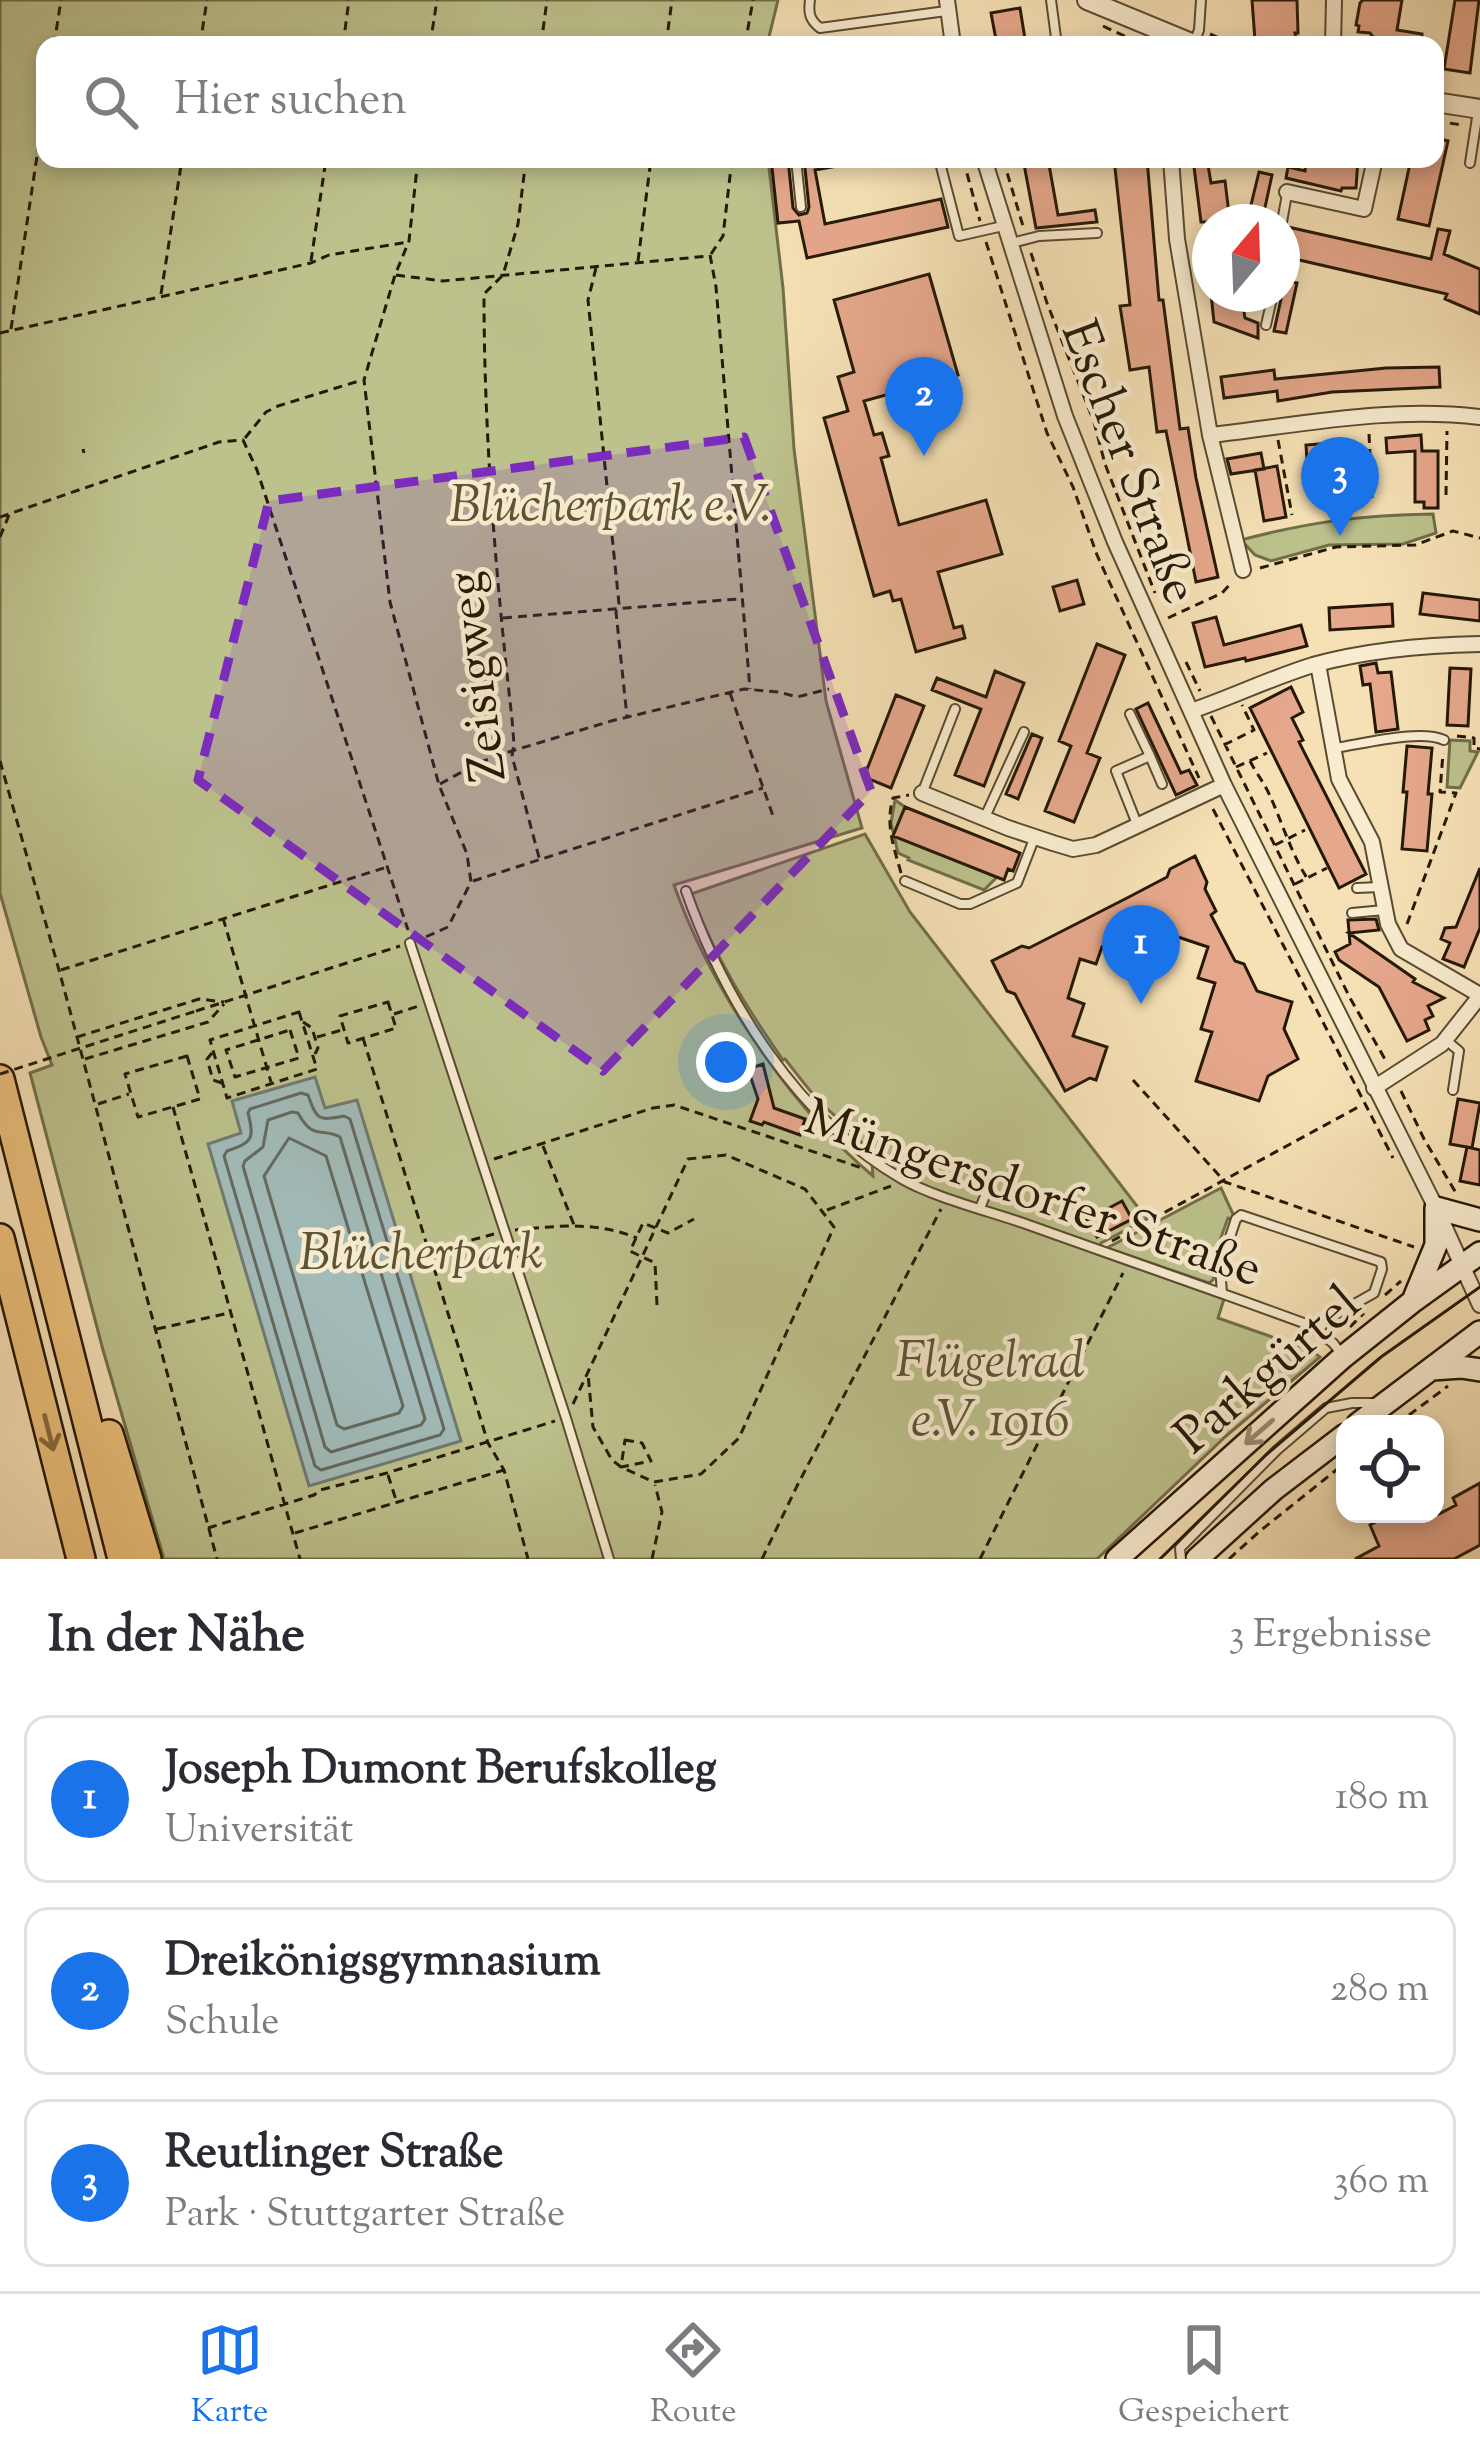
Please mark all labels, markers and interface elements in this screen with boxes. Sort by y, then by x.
search box [36,36,1444,168]
icon: search [78,69,144,135]
text: Hier suchen [174,70,407,135]
north arrow [1192,204,1300,312]
street label: Escher Straße [1039,311,1214,615]
pin: 2 [885,357,963,456]
pin: 3 [1301,437,1379,536]
park label: Blücherpark e.V. [449,471,771,544]
street label: Zeisigweg [430,567,529,786]
pin: 1 [1102,905,1180,1004]
your location [696,1032,756,1092]
street label: Müngersdorfer Straße [794,1084,1271,1309]
park label: Blücherpark [299,1219,543,1292]
street label: Parkgürtel [1161,1271,1379,1474]
park label: Flügelrad e.V. 1916 [895,1327,1085,1459]
one-way arrow [39,1413,61,1451]
map controls [1336,1415,1444,1523]
button: locate [1336,1415,1444,1523]
one-way arrow [1244,1418,1275,1445]
text: In der Nähe [48,1601,305,1674]
text: 3 Ergebnisse [1229,1609,1432,1665]
text: Joseph Dumont Berufskolleg [165,1739,717,1804]
text: 1 [83,1771,97,1827]
text: 180 m [1335,1771,1429,1827]
text: Universität [165,1804,353,1860]
text: Dreikönigsgymnasium [165,1931,601,1996]
text: 2 [81,1963,99,2019]
text: 280 m [1330,1963,1429,2019]
text: Schule [165,1996,279,2052]
text: Reutlinger Straße [165,2123,503,2188]
text: 3 [82,2155,98,2211]
text: 360 m [1333,2155,1429,2211]
text: Park · Stuttgarter Straße [165,2188,565,2244]
tab: Karte [191,2317,268,2437]
tab: Route [650,2317,737,2437]
tab: Gespeichert [1118,2317,1289,2437]

